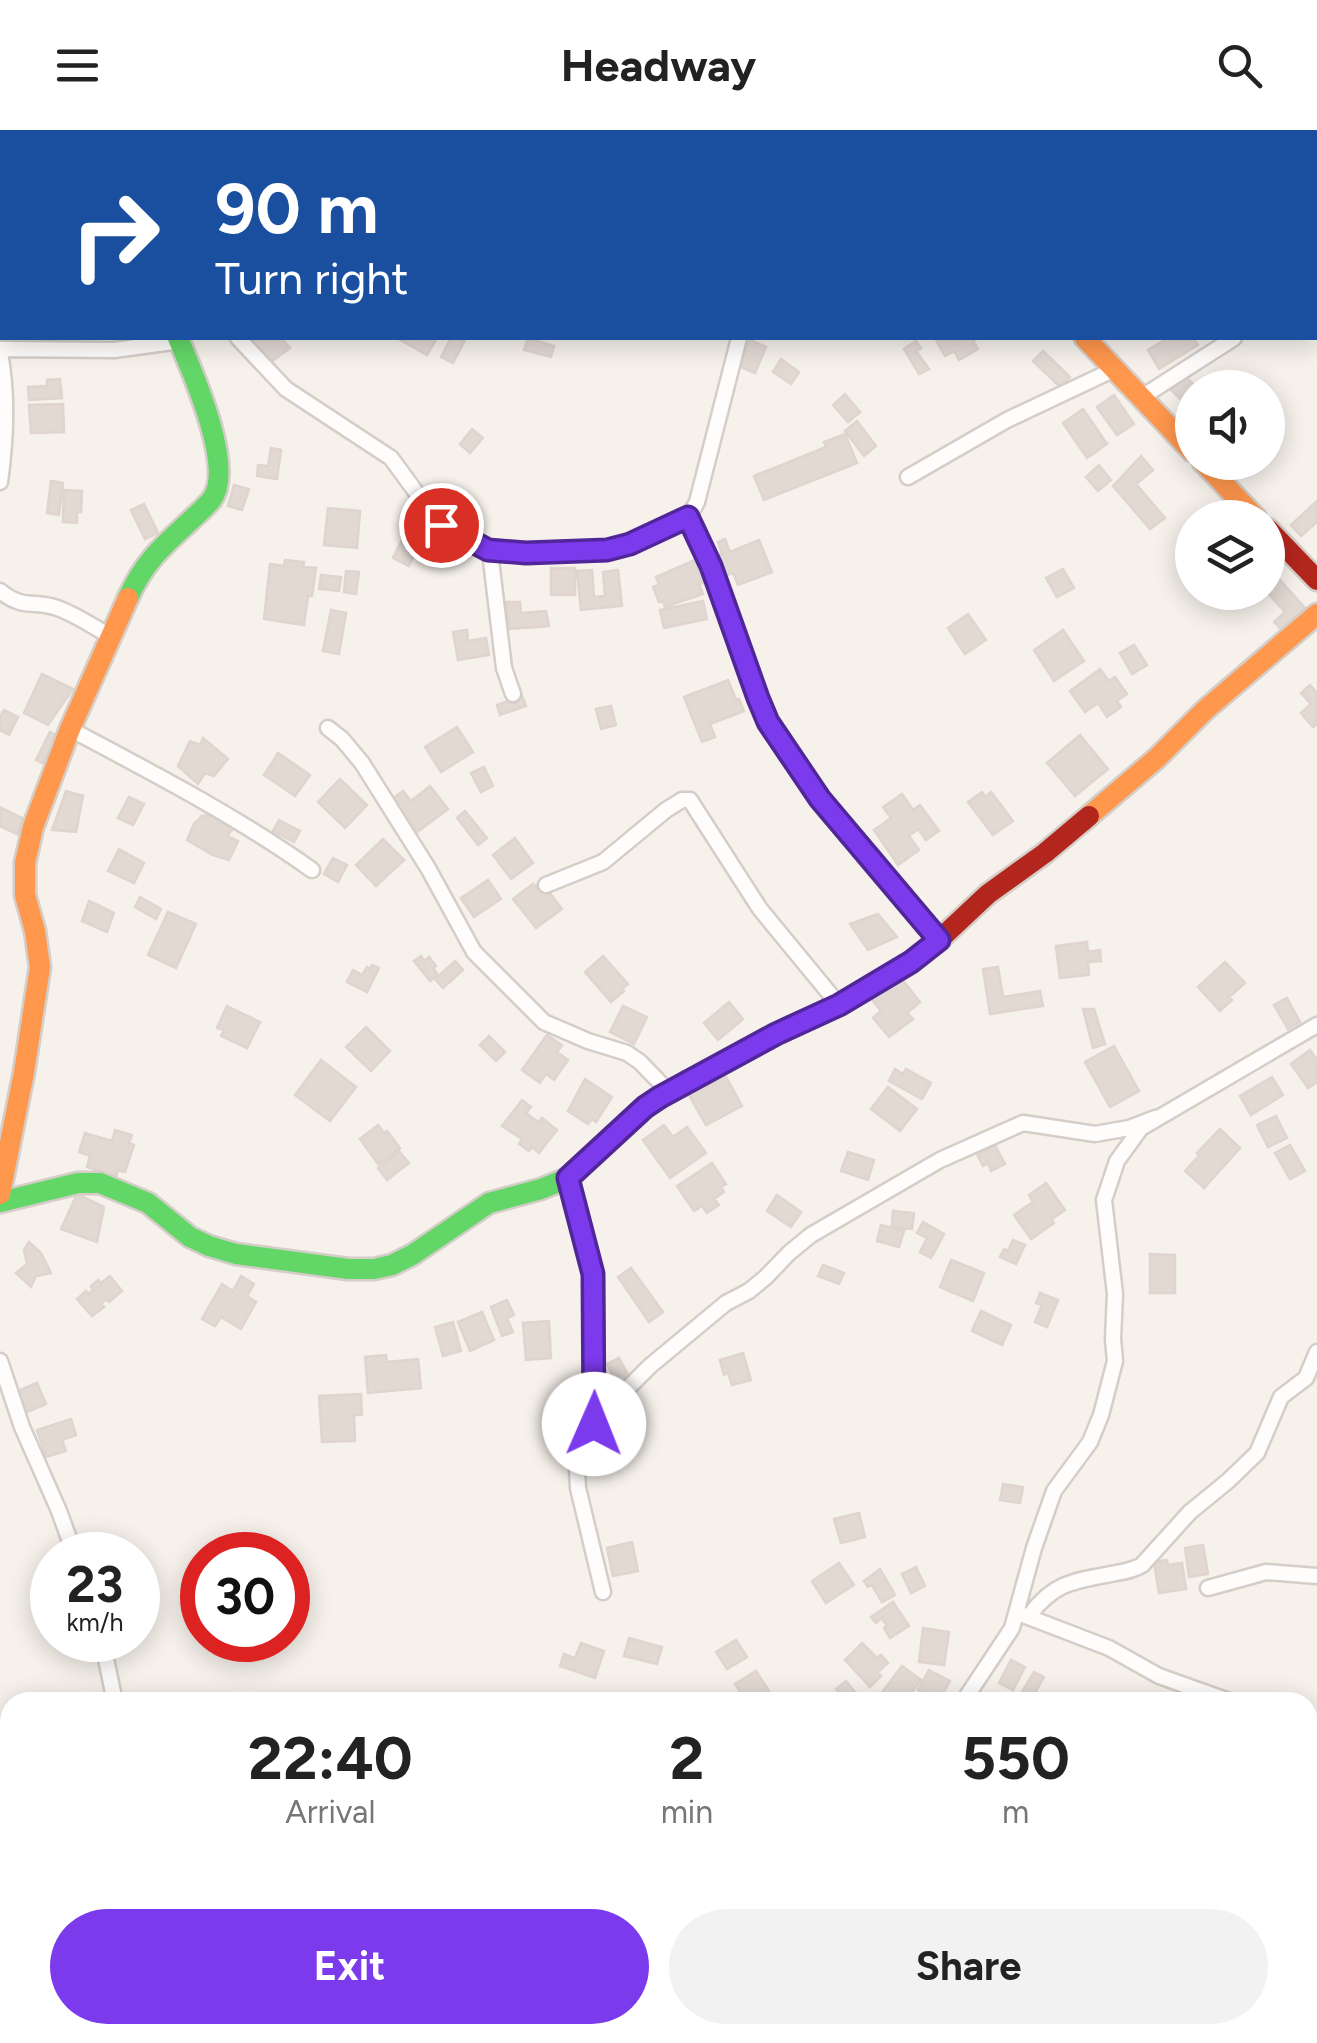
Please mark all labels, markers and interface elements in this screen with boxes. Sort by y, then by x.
icon: menu [50,38,105,93]
text: Headway [561,38,756,92]
icon: search [1212,38,1267,93]
text: 90 m [215,166,379,251]
icon: right [50,170,180,300]
text: Turn right [215,251,408,305]
map controls [1175,370,1285,610]
button: sound [1175,370,1285,480]
pin [399,483,484,568]
icon: arrive [414,498,469,553]
button: layers [1175,500,1285,610]
position arrow [542,1372,646,1476]
speed limit sign: 30 [180,1532,310,1662]
text: 23 [67,1554,123,1615]
text: km/h [66,1607,124,1637]
text: 22:40 [248,1722,413,1794]
text: 2 [670,1722,704,1794]
text: 550 [961,1722,1070,1794]
text: Arrival [285,1793,375,1831]
text: min [661,1793,713,1831]
text: m [1002,1793,1029,1831]
button: Exit [50,1909,649,2024]
button: Share [669,1909,1268,2024]

